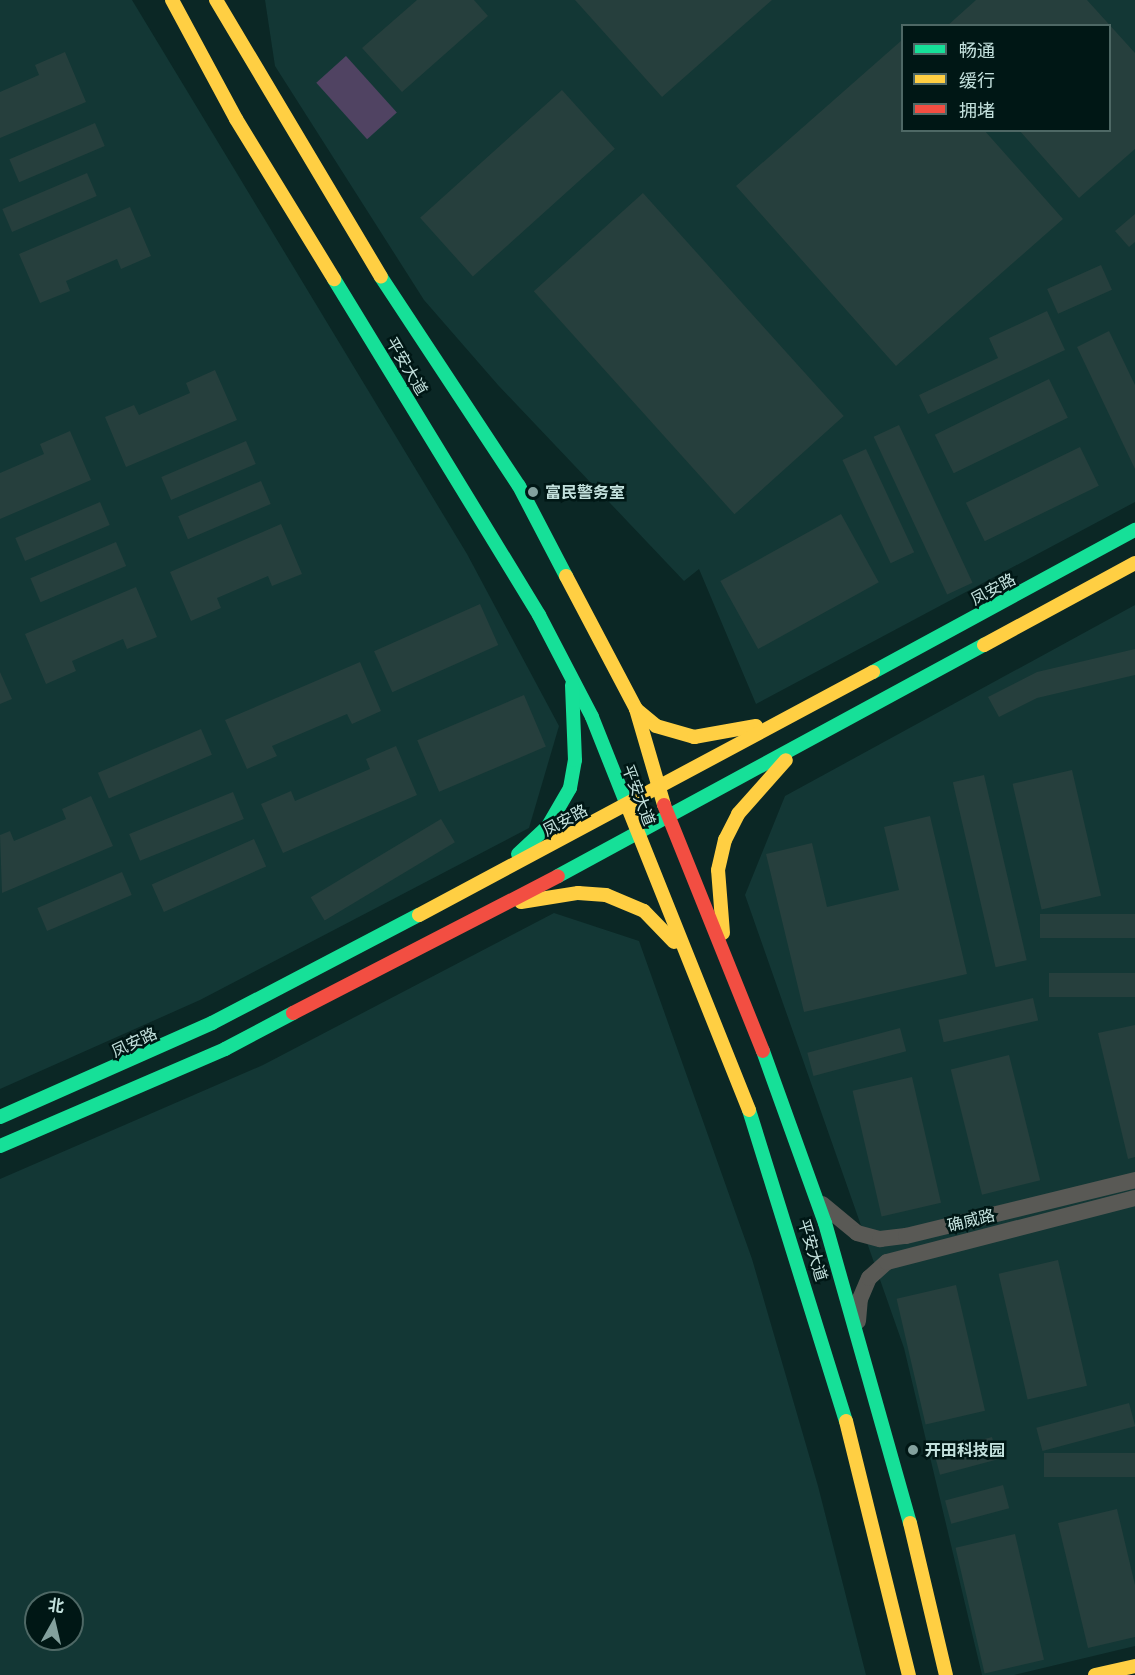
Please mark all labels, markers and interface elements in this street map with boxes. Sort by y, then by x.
legend [901,24,1111,132]
text: 畅通 [959,40,995,61]
text: 缓行 [959,70,995,91]
text: 拥堵 [959,100,995,121]
street label: 平安大道 [382,334,432,398]
place label: 富民警务室 [545,482,625,502]
marker: 富民警务室 [526,485,540,499]
street label: 凤安路 [967,569,1019,609]
street label: 平安大道 [619,762,659,828]
street label: 凤安路 [539,800,591,840]
street label: 凤安路 [108,1023,160,1061]
street label: 确威路 [945,1205,997,1235]
street label: 平安大道 [794,1217,832,1283]
place label: 开田科技园 [925,1440,1005,1460]
marker: 开田科技园 [906,1443,920,1457]
north arrow [24,1591,84,1651]
text: 北 [47,1594,66,1616]

